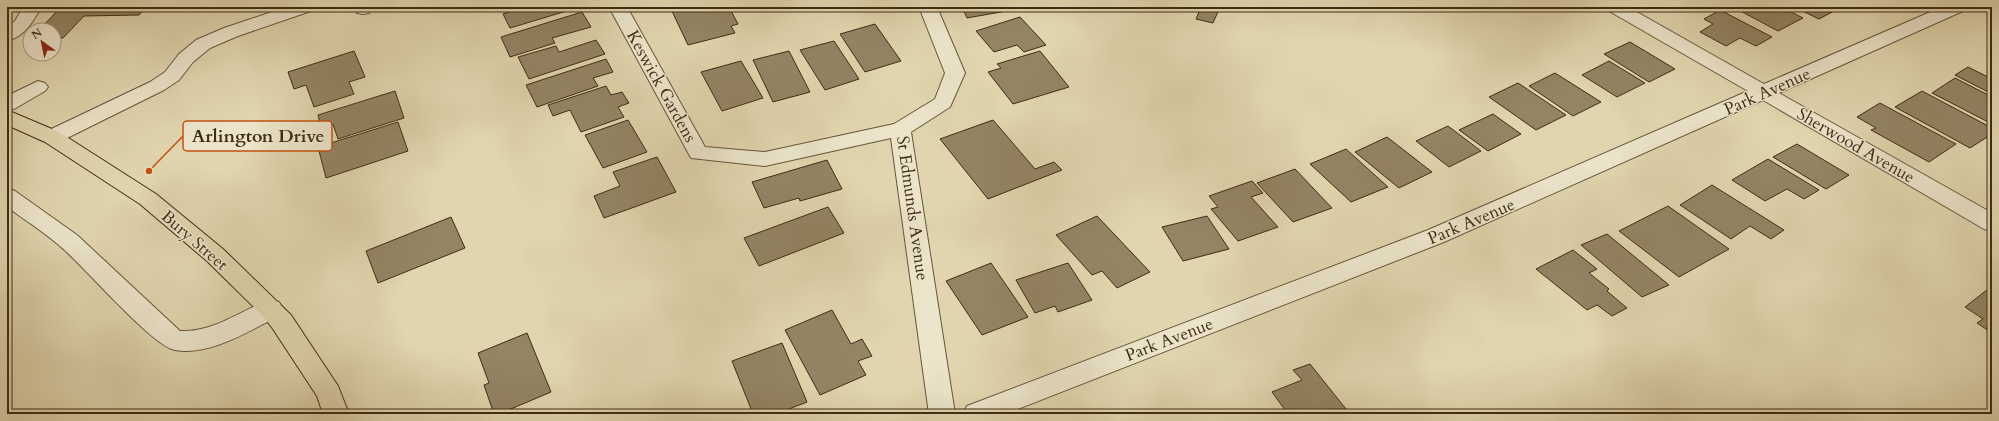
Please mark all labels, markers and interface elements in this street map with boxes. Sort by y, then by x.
north arrow [22,22,62,62]
text: N [29,25,45,43]
street label: Keswick Gardens [621,26,702,147]
street label: Park Avenue [1720,62,1814,121]
street label: Sherwood Avenue [1793,102,1919,189]
callout: Arlington Drive [183,121,332,151]
text: Arlington Drive [192,124,324,149]
street label: St Edmunds Avenue [891,134,934,282]
street label: Park Avenue [1424,193,1518,250]
street label: Bury Street [156,205,233,276]
street label: Park Avenue [1122,312,1216,367]

